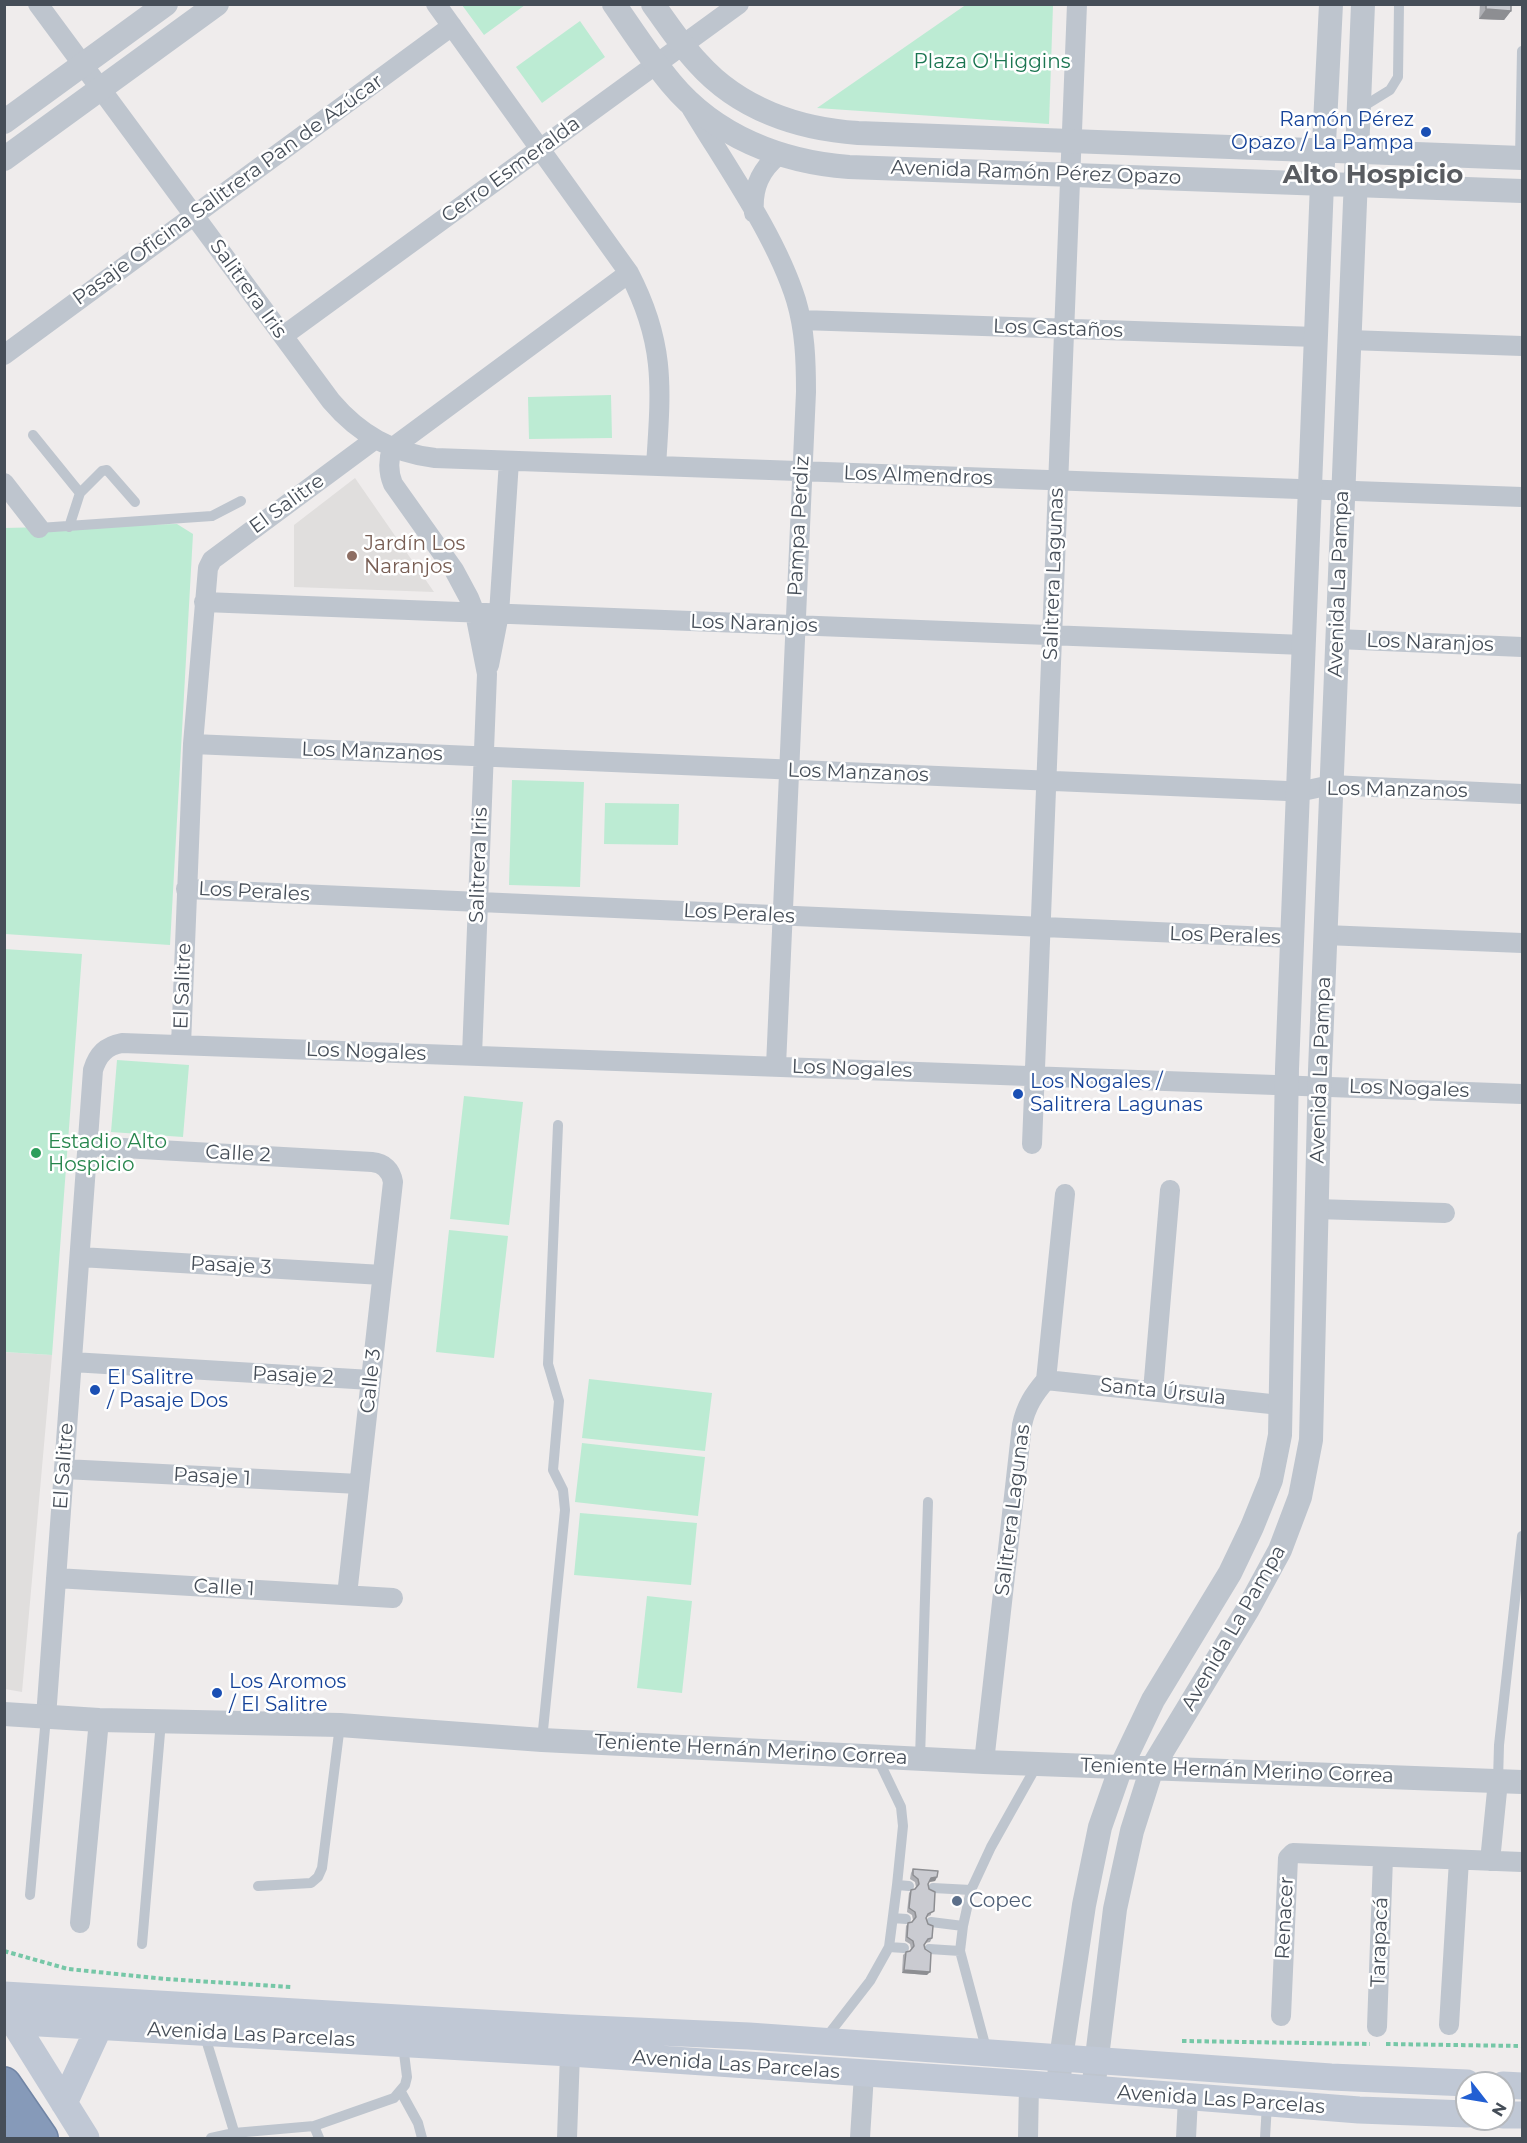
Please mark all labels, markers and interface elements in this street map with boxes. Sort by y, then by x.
park label: Plaza O'Higgins [914,50,1070,74]
street label: Pasaje Oficina Salitrera Pan de Azúcar [68,69,388,311]
place label: Ramón Pérez Opazo / La Pampa [1231,108,1414,155]
street label: Cerro Esmeralda [437,112,585,228]
marker: Ramón Pérez Opazo / La Pampa [1419,125,1433,139]
street label: Avenida Ramón Pérez Opazo [890,156,1182,190]
district label: Alto Hospicio [1283,159,1463,191]
street label: Salitrera Iris [204,235,292,343]
street label: Los Castaños [993,315,1123,343]
street label: Pampa Perdiz [783,455,815,597]
street label: Los Almendros [843,461,993,491]
street label: El Salitre [245,469,329,539]
street label: Salitrera Lagunas [1039,487,1069,661]
street label: Avenida La Pampa [1324,490,1354,678]
place label: Jardín Los Naranjos [364,532,465,579]
marker: Jardín Los Naranjos [345,549,359,563]
street label: Los Naranjos [690,610,818,638]
street label: Los Naranjos [1366,629,1494,657]
street label: Los Manzanos [301,738,443,766]
street label: Los Manzanos [787,759,929,787]
street label: Los Manzanos [1326,777,1468,803]
street label: Salitrera Iris [465,807,493,923]
street label: Los Perales [198,877,310,907]
street label: Los Perales [683,899,795,929]
street label: Los Perales [1169,922,1281,950]
street label: El Salitre [169,942,197,1030]
street label: Avenida La Pampa [1306,976,1336,1164]
street label: Los Nogales [305,1038,427,1066]
street label: Los Nogales [791,1055,913,1083]
place label: Los Nogales / Salitrera Lagunas [1030,1070,1203,1117]
street label: Los Nogales [1348,1075,1470,1103]
marker: Los Nogales / Salitrera Lagunas [1011,1087,1025,1101]
place label: Estadio Alto Hospicio [48,1130,167,1177]
street label: Calle 2 [205,1140,271,1168]
marker: Estadio Alto Hospicio [29,1146,43,1160]
street label: Pasaje 3 [190,1252,272,1280]
street label: Calle 3 [356,1347,386,1415]
street label: Pasaje 2 [252,1362,334,1390]
place label: El Salitre / Pasaje Dos [107,1366,228,1413]
street label: Santa Úrsula [1099,1373,1227,1411]
marker: El Salitre / Pasaje Dos [88,1383,102,1397]
street label: El Salitre [49,1422,79,1510]
street label: Salitrera Lagunas [991,1423,1035,1597]
street label: Pasaje 1 [173,1463,251,1491]
street label: Avenida La Pampa [1177,1541,1291,1715]
street label: Calle 1 [193,1574,255,1602]
place label: Los Aromos / El Salitre [229,1670,346,1717]
marker: Los Aromos / El Salitre [210,1686,224,1700]
street label: Teniente Hernán Merino Correa [594,1730,908,1770]
street label: Teniente Hernán Merino Correa [1080,1754,1394,1788]
street label: Renacer [1271,1876,1299,1960]
place label: Copec [969,1889,1032,1913]
marker: Copec [950,1894,964,1908]
street label: Tarapacá [1366,1897,1394,1987]
street label: Avenida Las Parcelas [146,2018,356,2052]
street label: Avenida Las Parcelas [631,2046,841,2084]
north arrow [1455,2071,1515,2131]
street label: Avenida Las Parcelas [1116,2081,1326,2119]
text: N [1488,2099,1511,2120]

